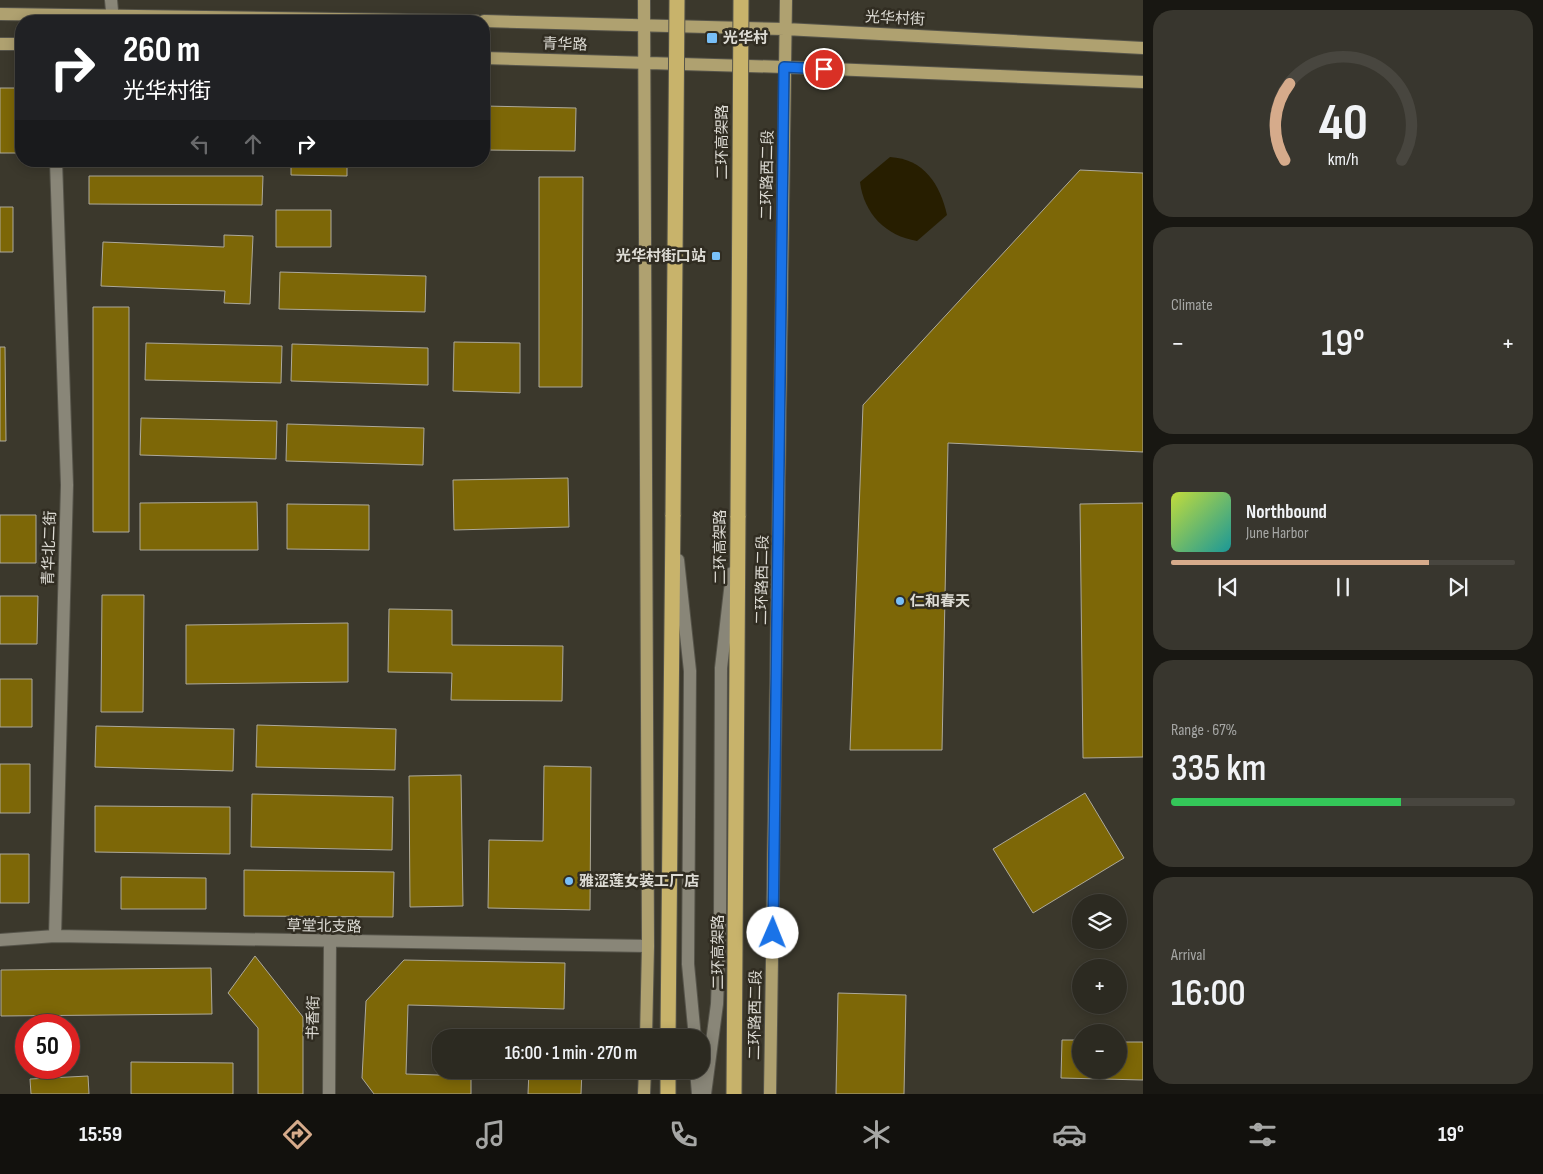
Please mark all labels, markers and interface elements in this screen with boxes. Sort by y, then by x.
street label: 光华村街 [865,7,925,30]
text: 260 m [123,29,200,72]
place label: 光华村 [723,29,768,48]
marker: 光华村 [705,31,719,45]
street label: 青华路 [542,34,588,55]
icon: right [40,35,105,100]
pin [803,48,845,90]
icon: arrive [810,55,838,83]
text: 光华村街 [123,78,211,105]
text: 40 [1319,92,1367,155]
street label: 二环高架路 [713,104,732,180]
icon: left [186,130,214,158]
icon: ahead [239,130,267,158]
icon: right [292,130,320,158]
street label: 二环路西二段 [757,130,778,220]
text: km/h [1328,149,1358,170]
place label: 光华村街口站 [616,247,706,266]
marker: 光华村街口站 [710,250,722,262]
text: Climate [1171,296,1213,315]
text: 19° [1321,321,1365,366]
text: − [1171,327,1185,360]
text: + [1501,327,1515,360]
text: Northbound [1246,501,1327,524]
street label: 二环高架路 [711,509,730,585]
street label: 青华北二街 [39,510,60,586]
text: June Harbor [1246,524,1309,543]
street label: 二环路西二段 [752,535,773,625]
icon: previous [1214,573,1242,601]
icon: pause [1329,573,1357,601]
icon: next [1444,573,1472,601]
place label: 仁和春天 [910,592,970,611]
marker: 仁和春天 [894,595,906,607]
text: Range · 67% [1171,721,1237,740]
text: 335 km [1171,746,1266,791]
place label: 雅涩莲女装工厂店 [579,872,699,891]
marker: 雅涩莲女装工厂店 [563,875,575,887]
map controls [1072,894,1127,1079]
button: layers [1072,894,1127,949]
position arrow [746,906,798,958]
street label: 二环高架路 [709,914,728,990]
street label: 草堂北支路 [286,916,362,937]
text: Arrival [1171,946,1205,965]
button: + [1072,959,1127,1014]
street label: 二环路西二段 [745,970,766,1060]
text: 16:00 [1171,971,1246,1016]
street label: 书香街 [304,995,323,1041]
speed limit sign: 50 [15,1014,80,1079]
button: − [1072,1024,1127,1079]
text: 16:00 · 1 min · 270 m [505,1042,637,1065]
icon: directions [280,1117,315,1152]
icon: music [473,1117,508,1152]
icon: phone [666,1117,701,1152]
icon: climate [859,1117,894,1152]
icon: car [1052,1117,1087,1152]
icon: filters [1245,1117,1280,1152]
text: 15:59 [79,1121,122,1148]
text: 19° [1438,1121,1464,1148]

